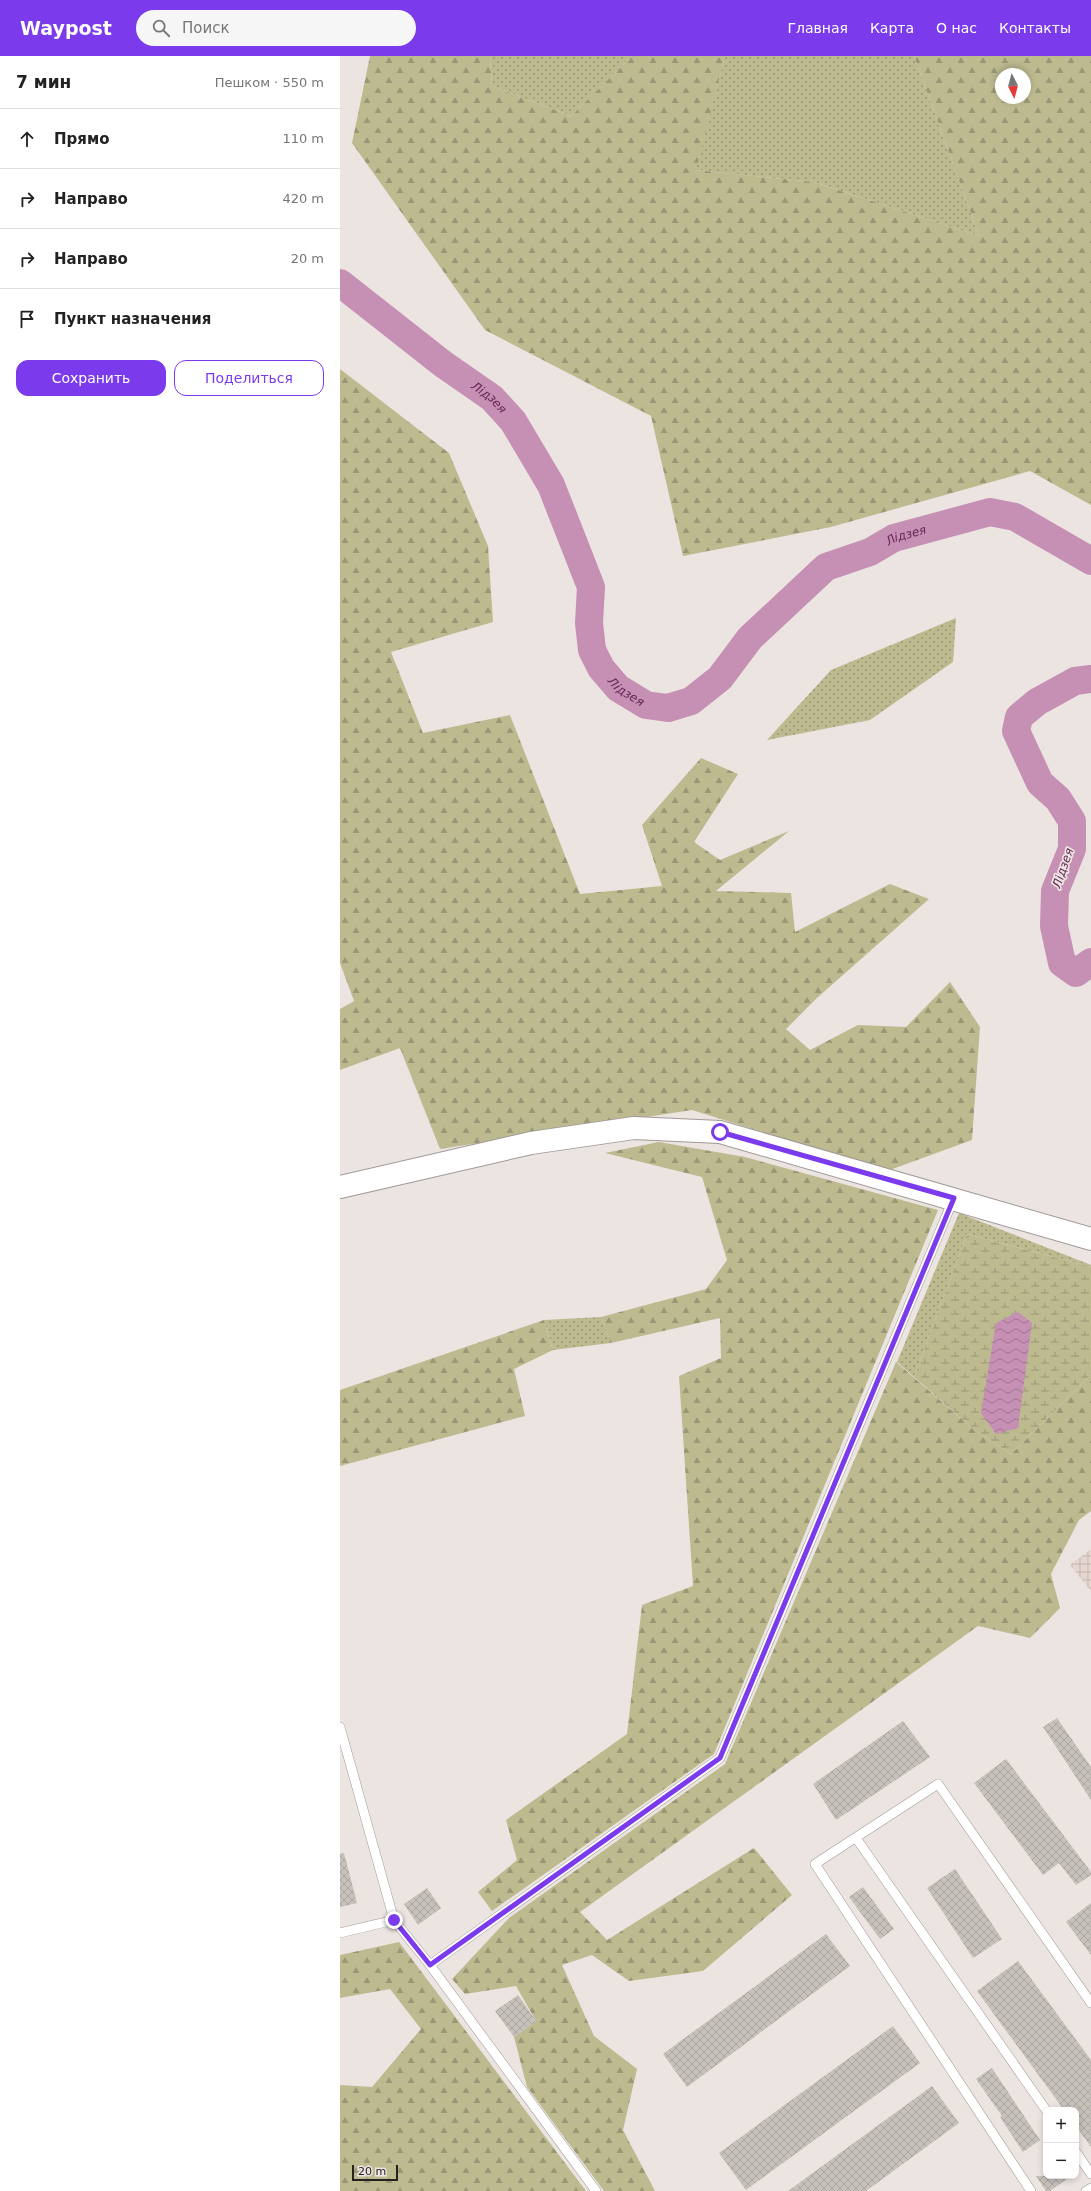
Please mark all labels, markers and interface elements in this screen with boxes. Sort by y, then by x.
search box [136,10,416,46]
text: Waypost [20,17,112,39]
icon: search [150,17,172,39]
text: Поиск [182,19,229,37]
text: Главная [787,20,848,36]
text: Карта [870,20,914,36]
text: О нас [936,20,977,36]
text: Контакты [999,20,1071,36]
north arrow [995,68,1031,104]
text: 7 мин [16,72,71,92]
text: Пешком · 550 m [215,75,324,90]
icon: ahead [16,128,38,150]
text: Прямо [54,130,110,148]
text: 110 m [282,131,324,146]
icon: right [16,188,38,210]
text: Направо [54,190,128,208]
text: 420 m [282,191,324,206]
icon: right [16,248,38,270]
text: Направо [54,250,128,268]
text: 20 m [291,251,324,266]
icon: arrive [16,308,38,330]
text: Пункт назначения [54,310,211,328]
button: Сохранить [16,360,166,396]
button: Поделиться [174,360,324,396]
water label: Лідзея [468,378,509,416]
water label: Лідзея [882,523,928,549]
water label: Лідзея [604,673,647,709]
water label: Лідзея [1049,846,1076,891]
route start [711,1123,729,1141]
route end [385,1911,403,1929]
map controls [1043,2107,1079,2179]
button: + [1043,2107,1079,2143]
button: − [1043,2143,1079,2179]
scale bar [352,2163,398,2182]
text: 20 m [358,2165,386,2178]

